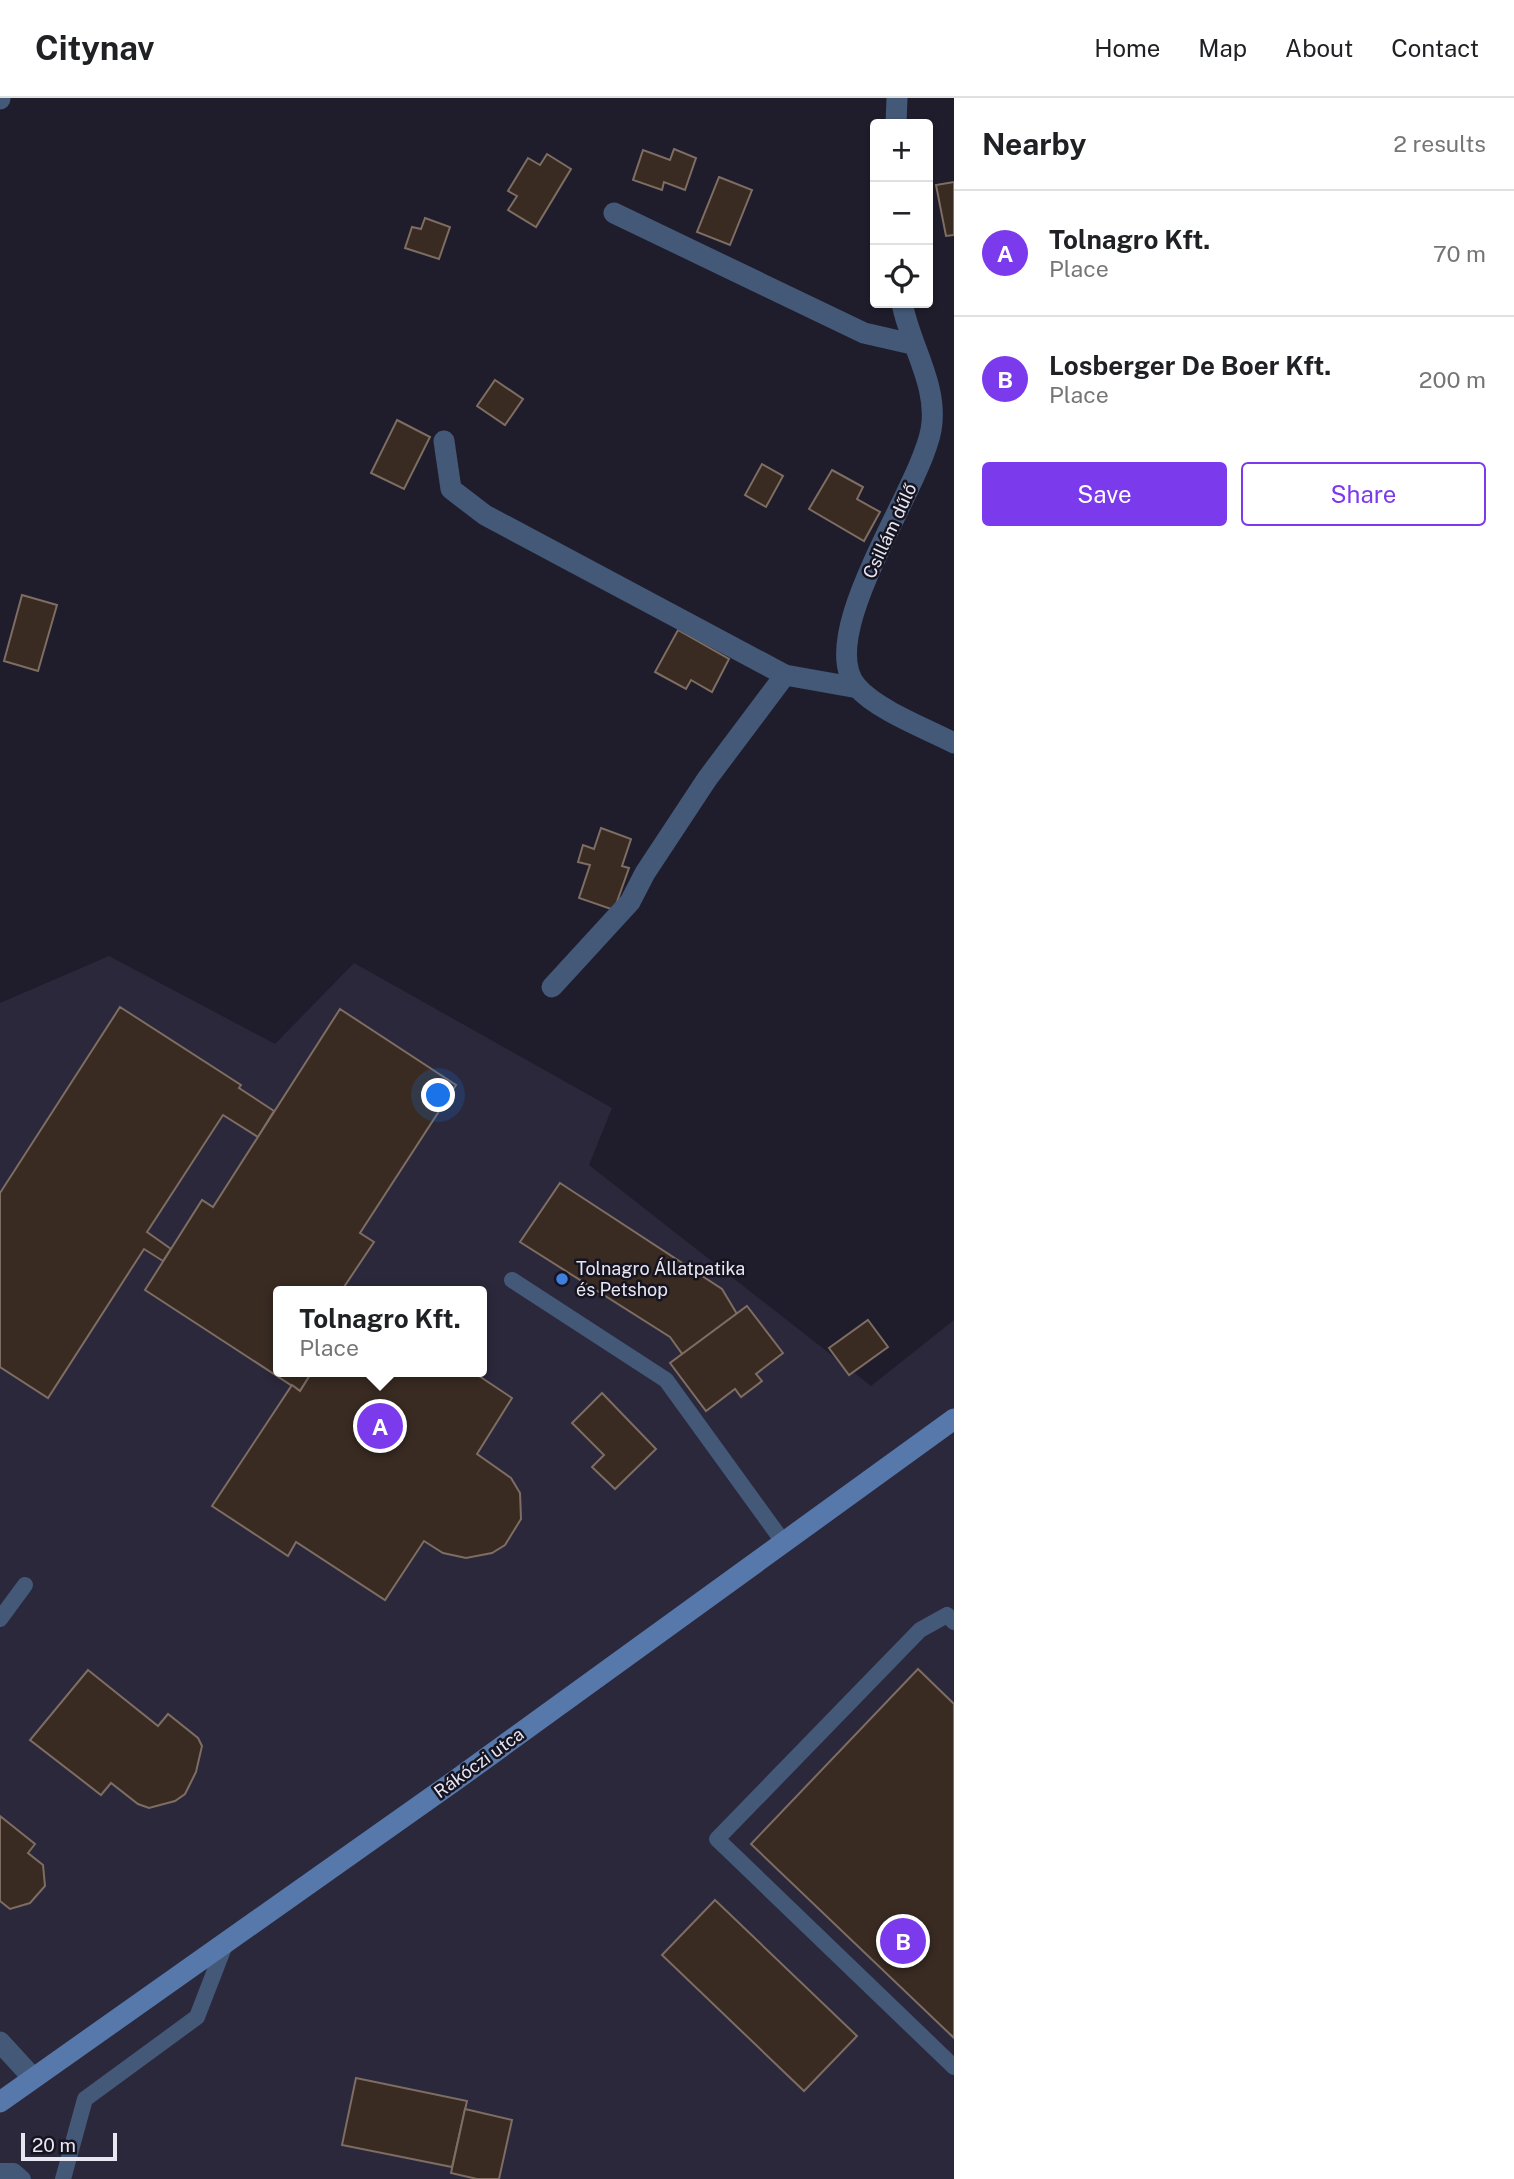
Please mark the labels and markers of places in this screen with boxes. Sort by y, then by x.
place label: Tolnagro Állatpatika és Petshop [576,1257,745,1300]
marker: Tolnagro Állatpatika és Petshop [554,1271,570,1287]
pin: A [357,1400,403,1452]
pin: B [880,1915,926,1967]

